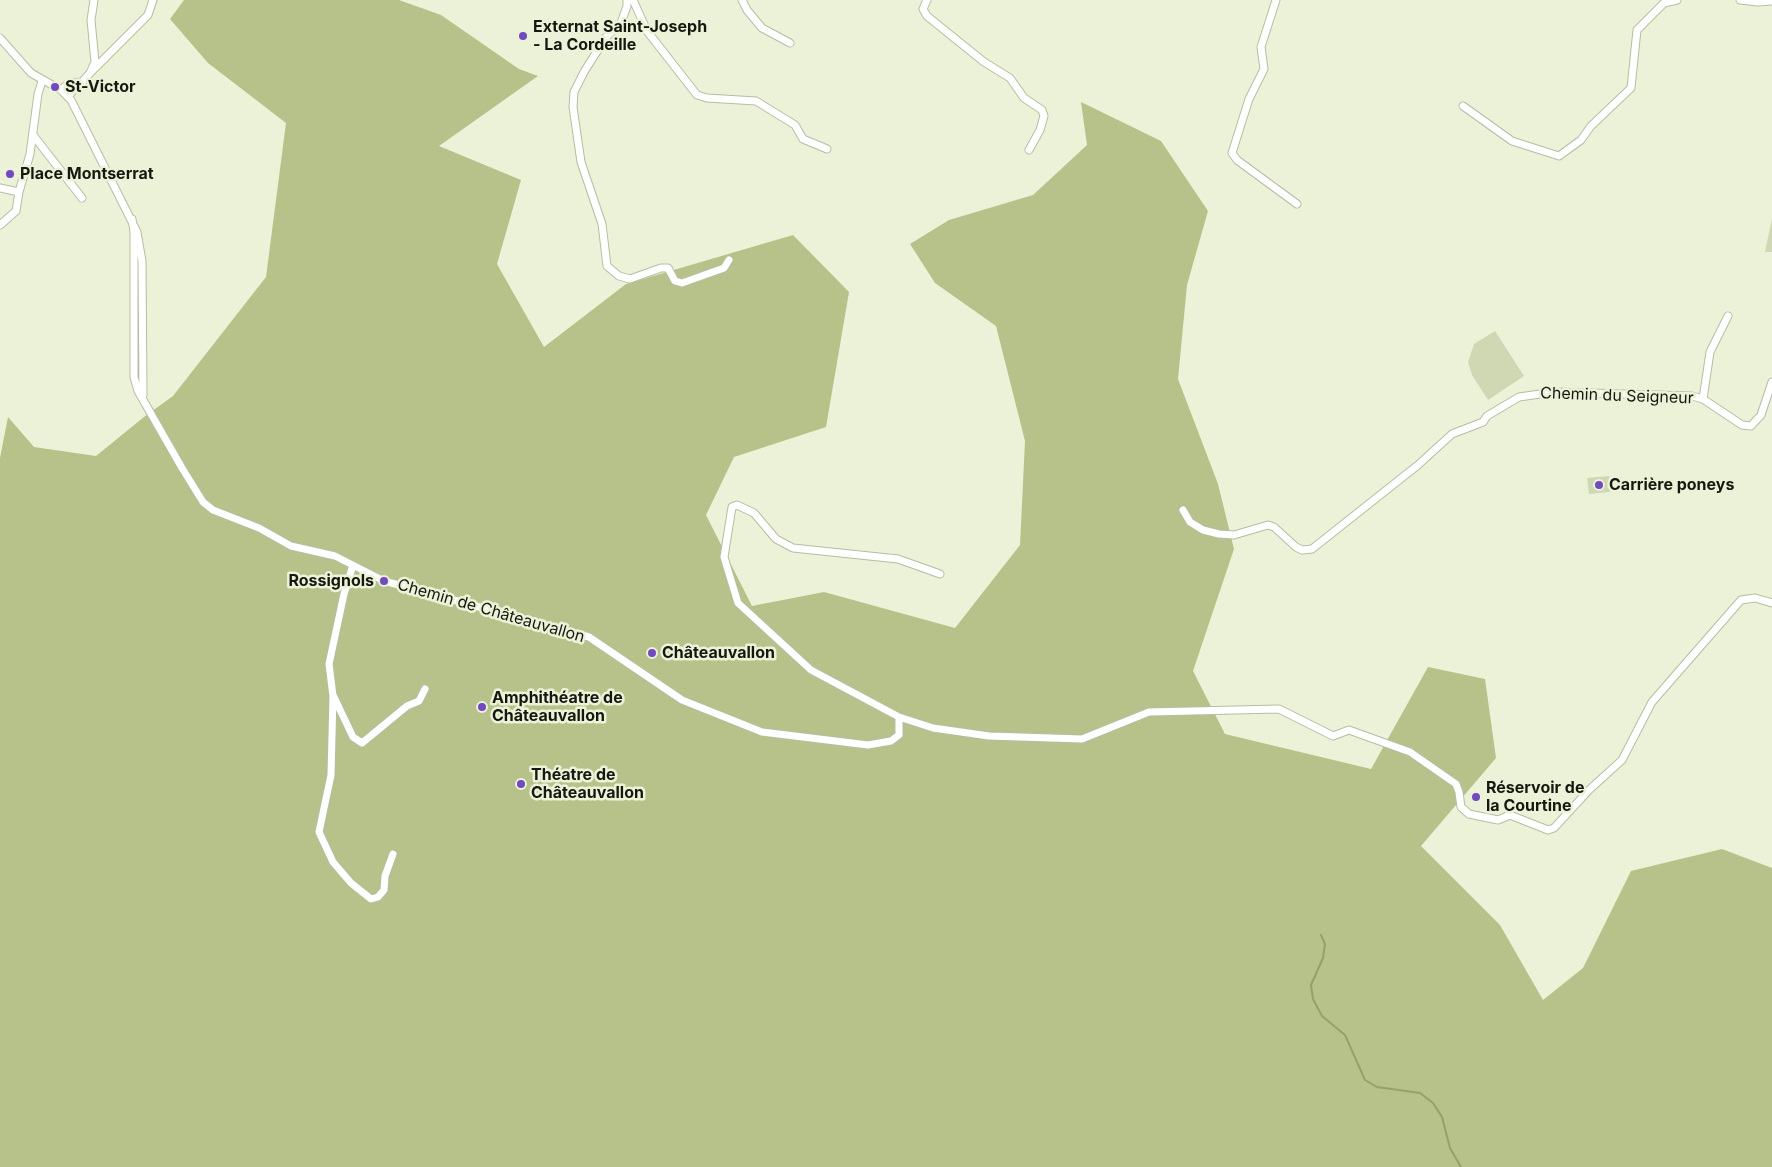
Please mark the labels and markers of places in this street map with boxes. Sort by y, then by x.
place label: Externat Saint-Joseph - La Cordeille [533,17,707,55]
marker: Externat Saint-Joseph - La Cordeille [517,30,529,42]
place label: St-Victor [65,77,136,97]
marker: St-Victor [49,81,61,93]
place label: Place Montserrat [20,164,154,184]
marker: Place Montserrat [4,168,16,180]
place label: Carrière poneys [1609,475,1734,495]
marker: Carrière poneys [1593,479,1605,491]
place label: Rossignols [288,571,374,591]
marker: Rossignols [378,575,390,587]
place label: Châteauvallon [662,643,775,663]
marker: Châteauvallon [646,647,658,659]
place label: Amphithéatre de Châteauvallon [492,688,623,726]
marker: Amphithéatre de Châteauvallon [476,701,488,713]
place label: Théatre de Châteauvallon [531,765,644,803]
marker: Théatre de Châteauvallon [515,778,527,790]
place label: Réservoir de la Courtine [1486,778,1584,816]
marker: Réservoir de la Courtine [1470,791,1482,803]

